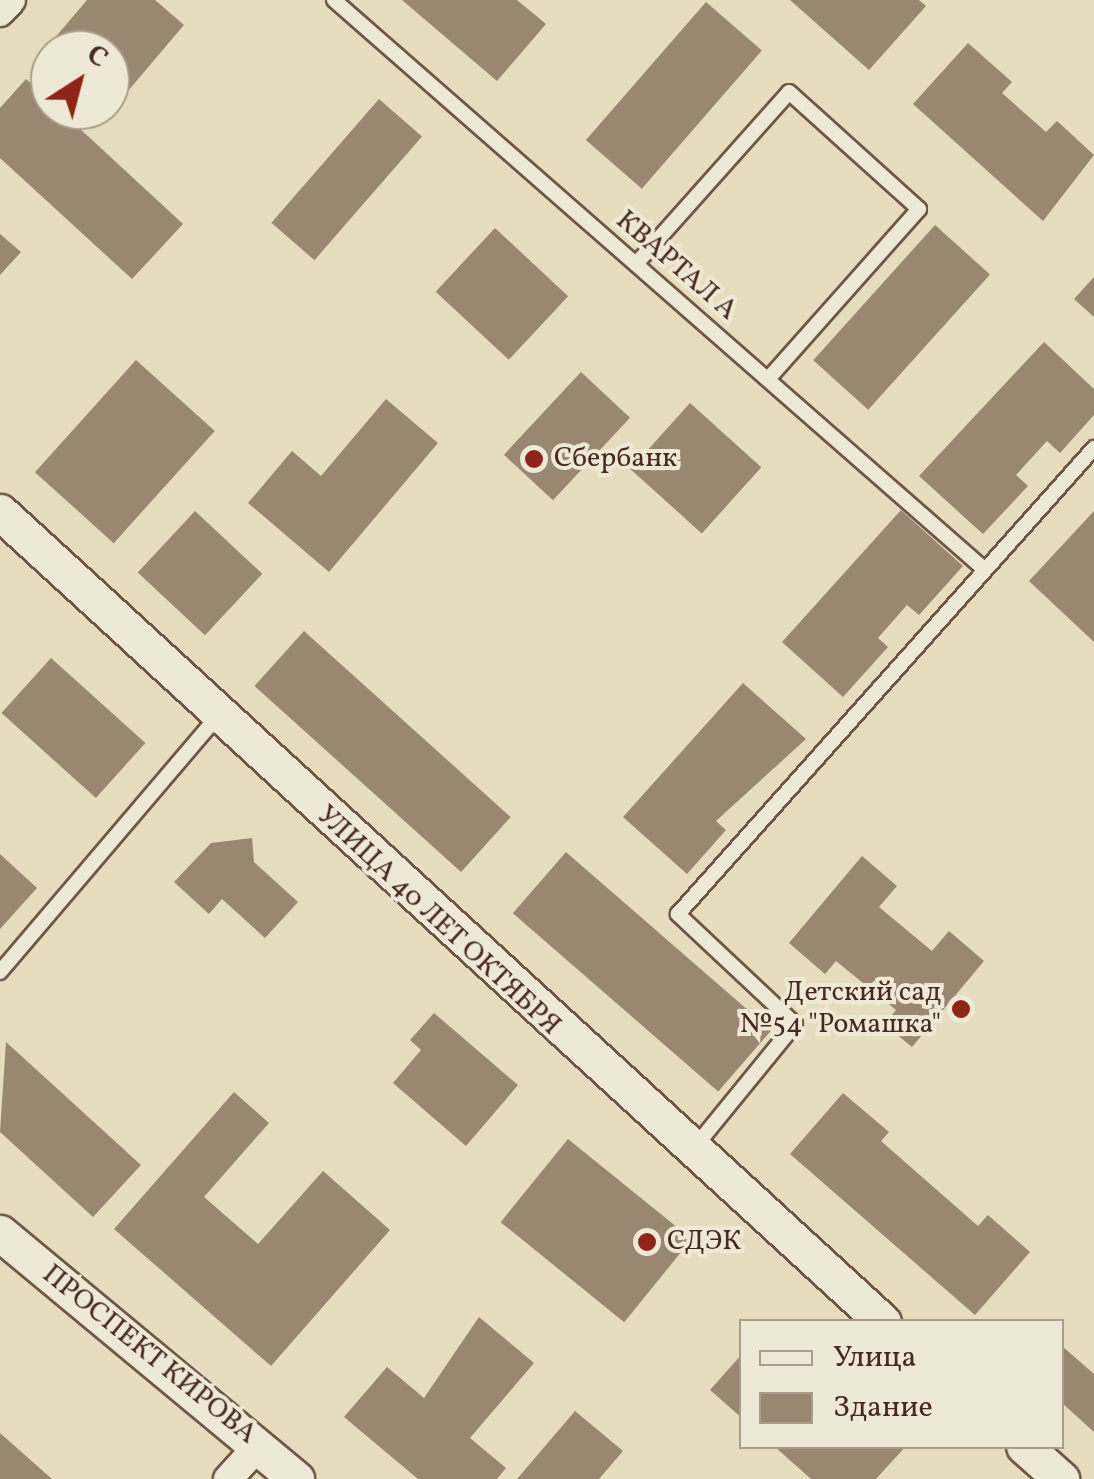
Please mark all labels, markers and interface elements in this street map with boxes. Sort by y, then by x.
north arrow [30,30,130,130]
text: С [78,36,115,78]
street label: КВАРТАЛ А [608,204,744,328]
place label: Сбербанк [554,442,677,476]
marker: Сбербанк [523,448,545,470]
street label: УЛИЦА 40 ЛЕТ ОКТЯБРЯ [309,799,567,1043]
place label: Детский сад №54 "Ромашка" [740,976,941,1042]
marker: Детский сад №54 "Ромашка" [950,998,972,1020]
place label: СДЭК [667,1225,741,1259]
marker: СДЭК [636,1231,658,1253]
street label: ПРОСПЕКТ КИРОВА [35,1258,263,1452]
legend [739,1319,1064,1449]
text: Улица [833,1337,916,1379]
text: Здание [833,1387,933,1429]

